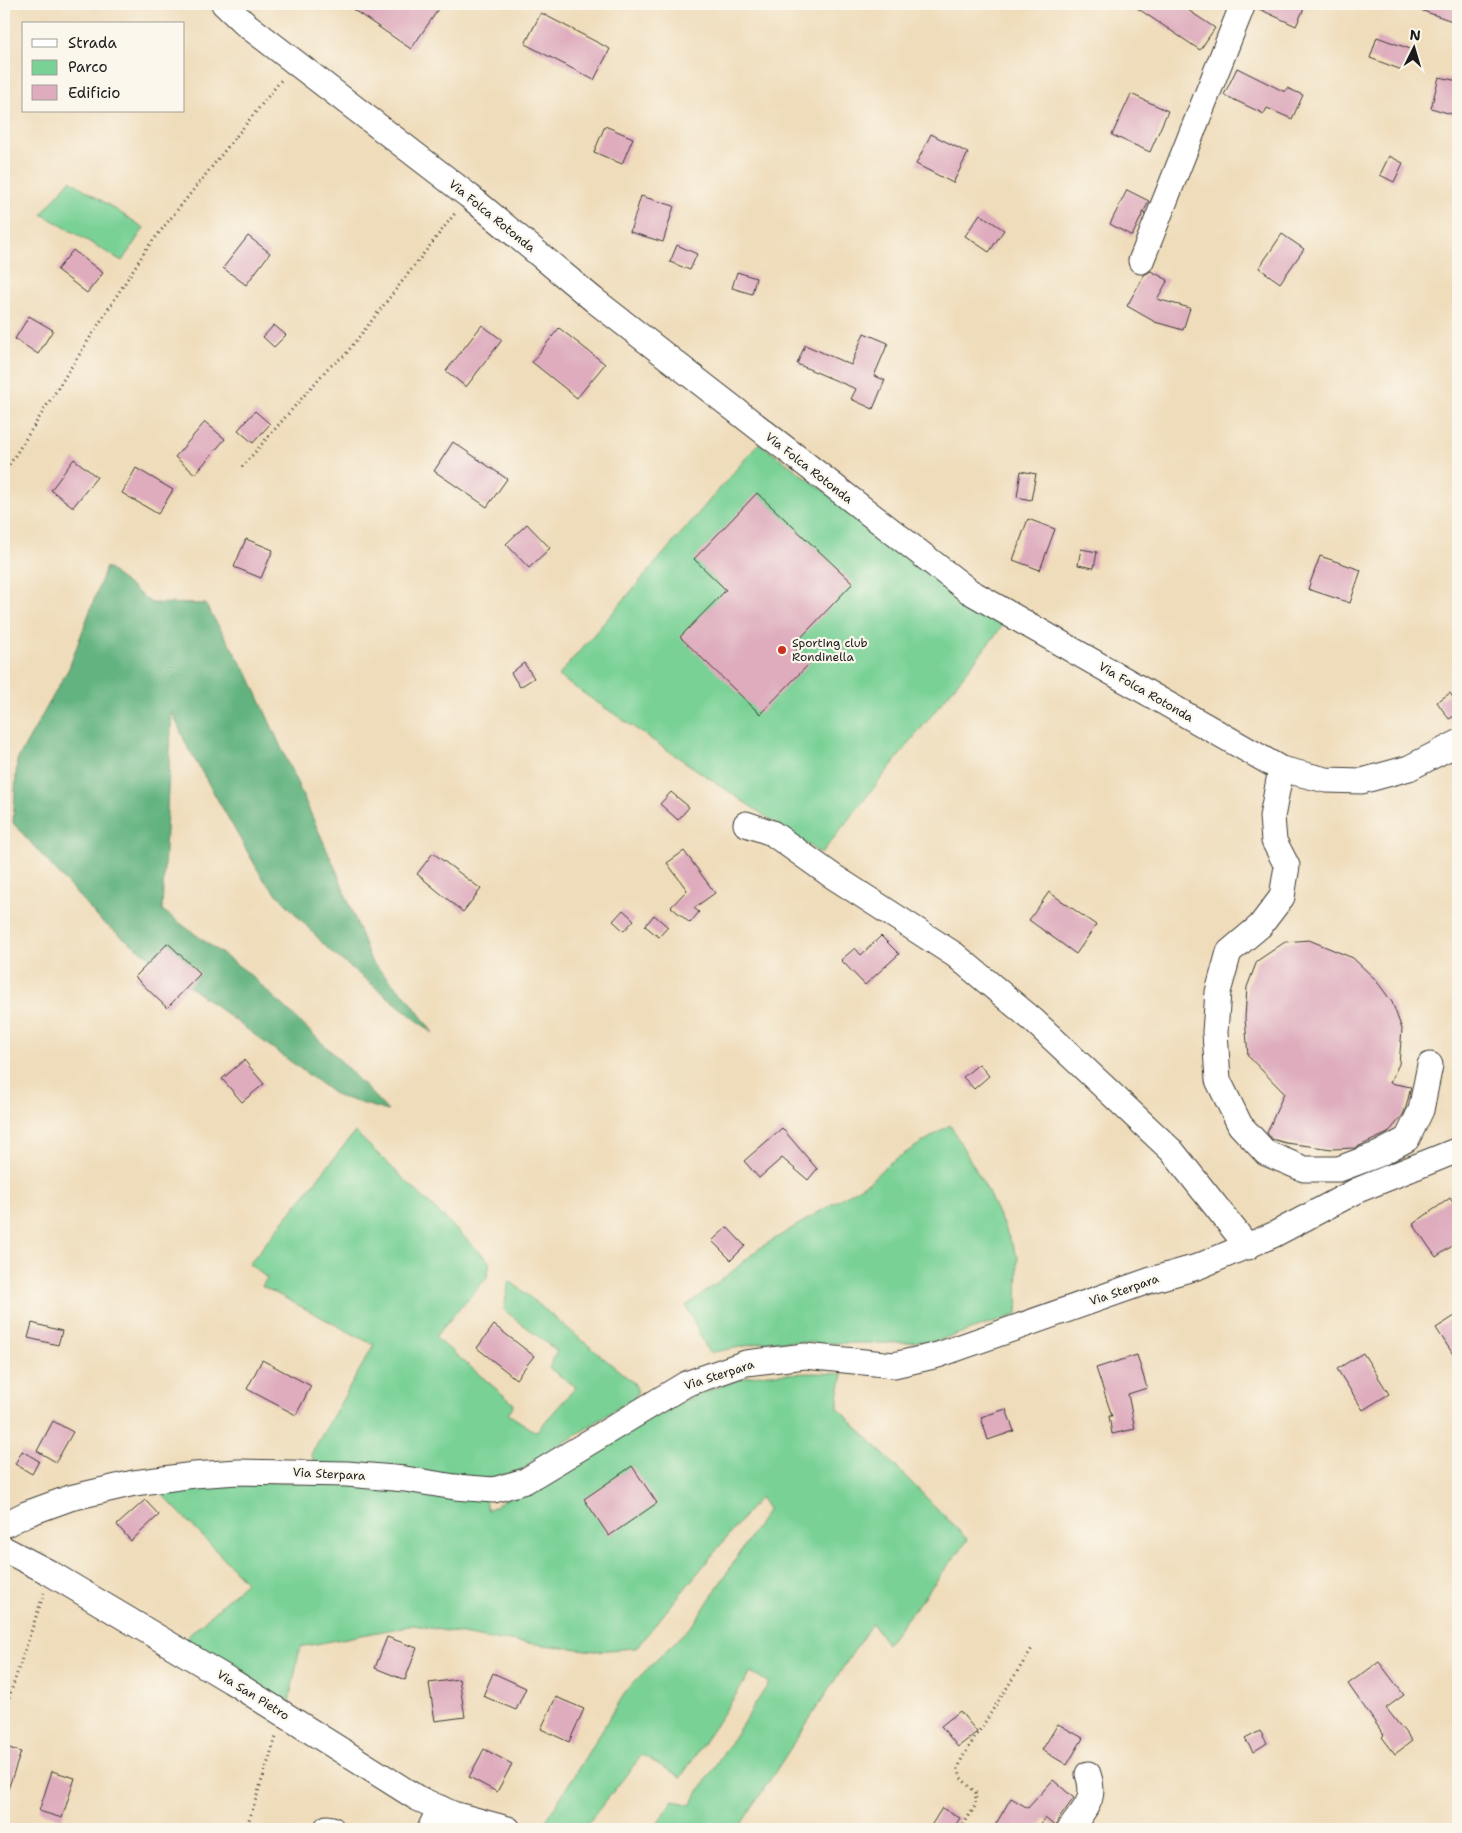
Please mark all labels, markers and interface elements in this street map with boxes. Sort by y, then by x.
legend [22,22,185,112]
north arrow [1390,22,1440,72]
text: N [1409,26,1421,44]
text: Strada [68,33,117,53]
text: Parco [68,57,108,77]
text: Edificio [68,83,120,103]
street label: Via Folca Rotonda [445,176,539,256]
street label: Via Folca Rotonda [762,429,856,508]
place label: Sporting club Rondinella [792,635,868,665]
marker: Sporting club Rondinella [776,644,788,656]
street label: Via Folca Rotonda [1096,658,1197,726]
street label: Via Sterpara [1087,1270,1161,1309]
street label: Via Sterpara [682,1356,757,1394]
street label: Via Sterpara [292,1464,366,1484]
street label: Via San Pietro [214,1666,292,1724]

